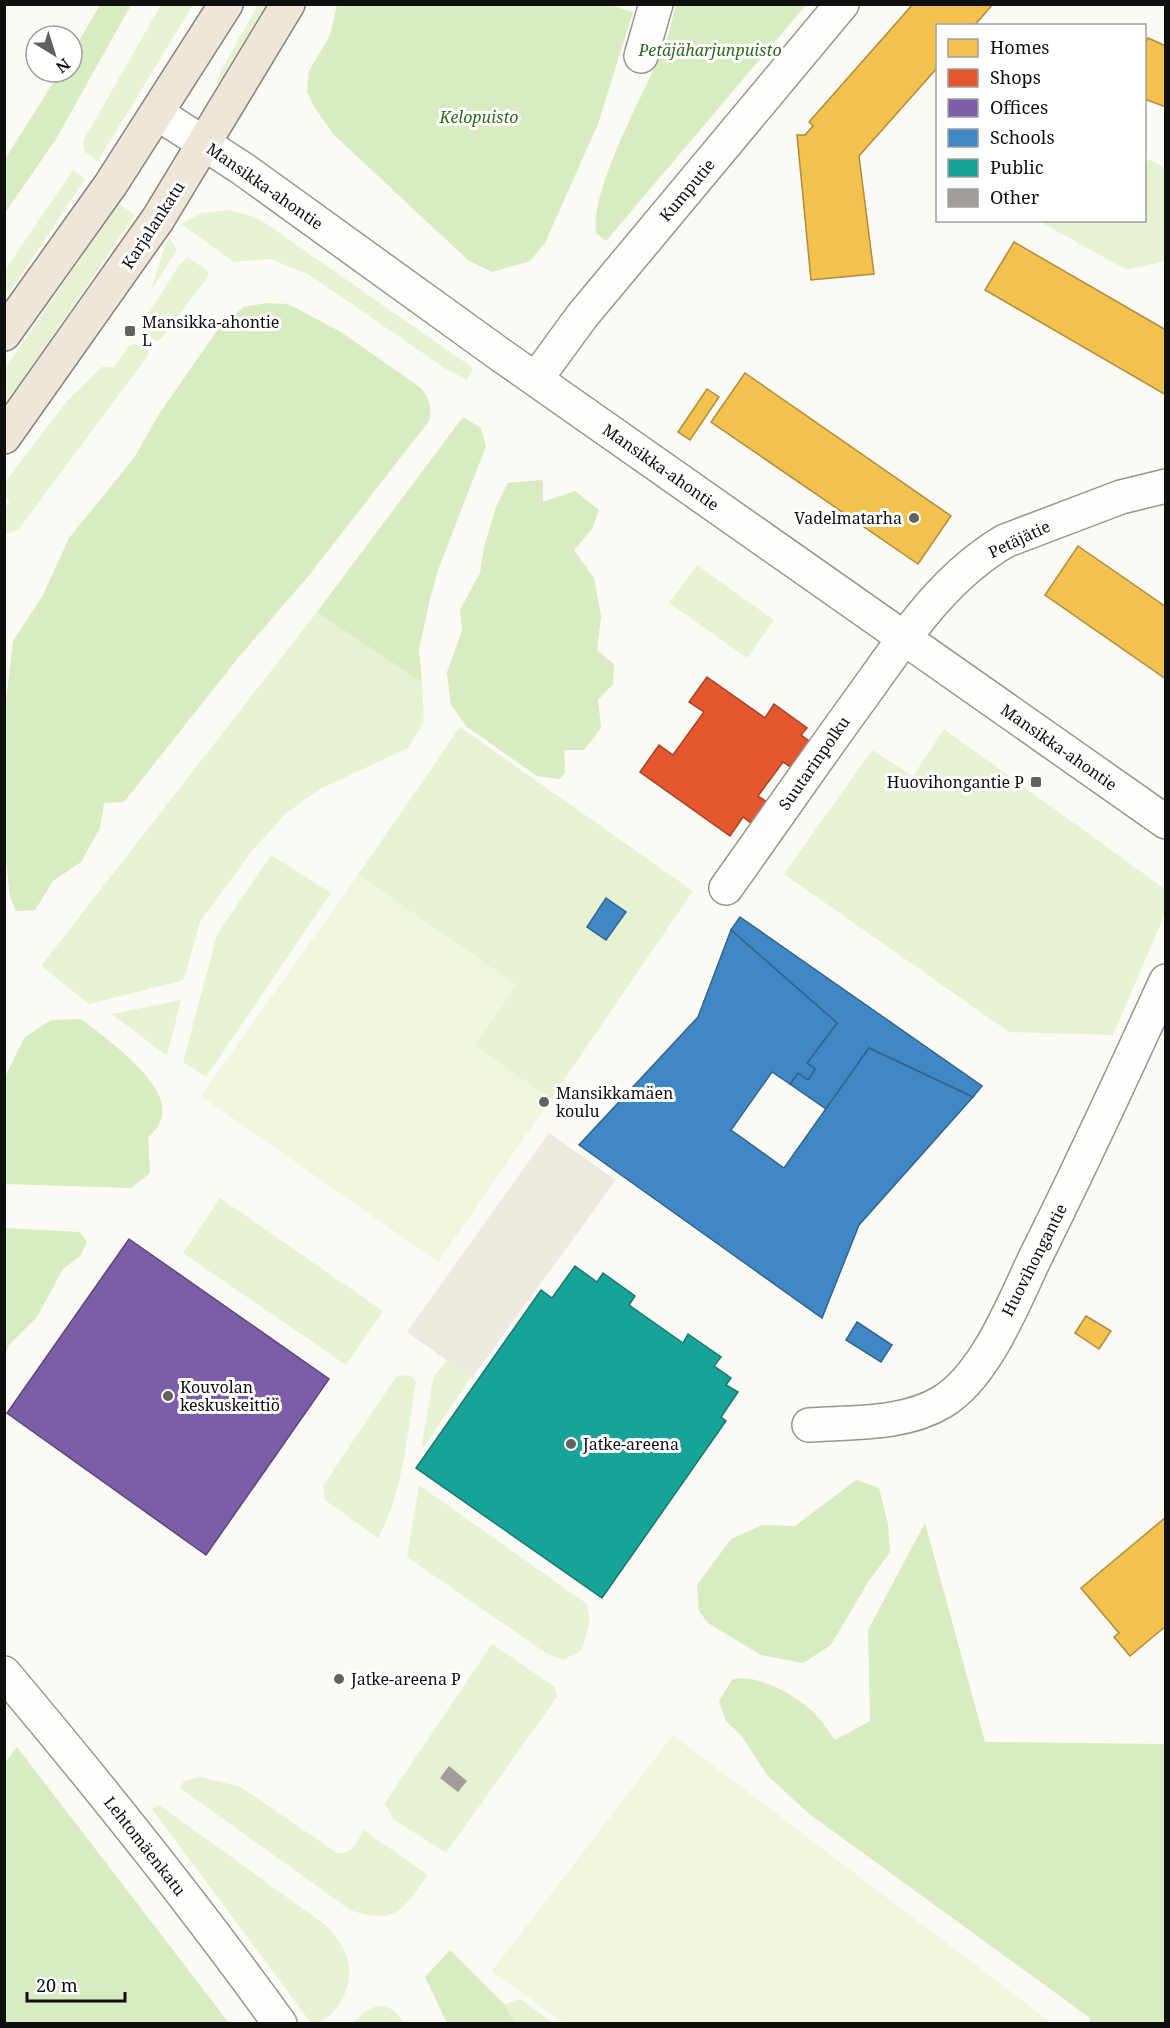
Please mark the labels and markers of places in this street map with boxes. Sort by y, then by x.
place label: Mansikka-ahontie L [142,311,279,351]
marker: Mansikka-ahontie L [123,324,137,338]
place label: Vadelmatarha [794,507,902,529]
marker: Vadelmatarha [907,511,921,525]
place label: Huovihongantie P [887,771,1024,793]
marker: Huovihongantie P [1029,775,1043,789]
place label: Mansikkamäen koulu [556,1082,673,1122]
marker: Mansikkamäen koulu [537,1095,551,1109]
place label: Kouvolan keskuskeittiö [180,1376,280,1416]
marker: Kouvolan keskuskeittiö [161,1389,175,1403]
place label: Jatke-areena [582,1433,679,1455]
marker: Jatke-areena [564,1437,578,1451]
place label: Jatke-areena P [350,1668,461,1690]
marker: Jatke-areena P [332,1672,346,1686]

